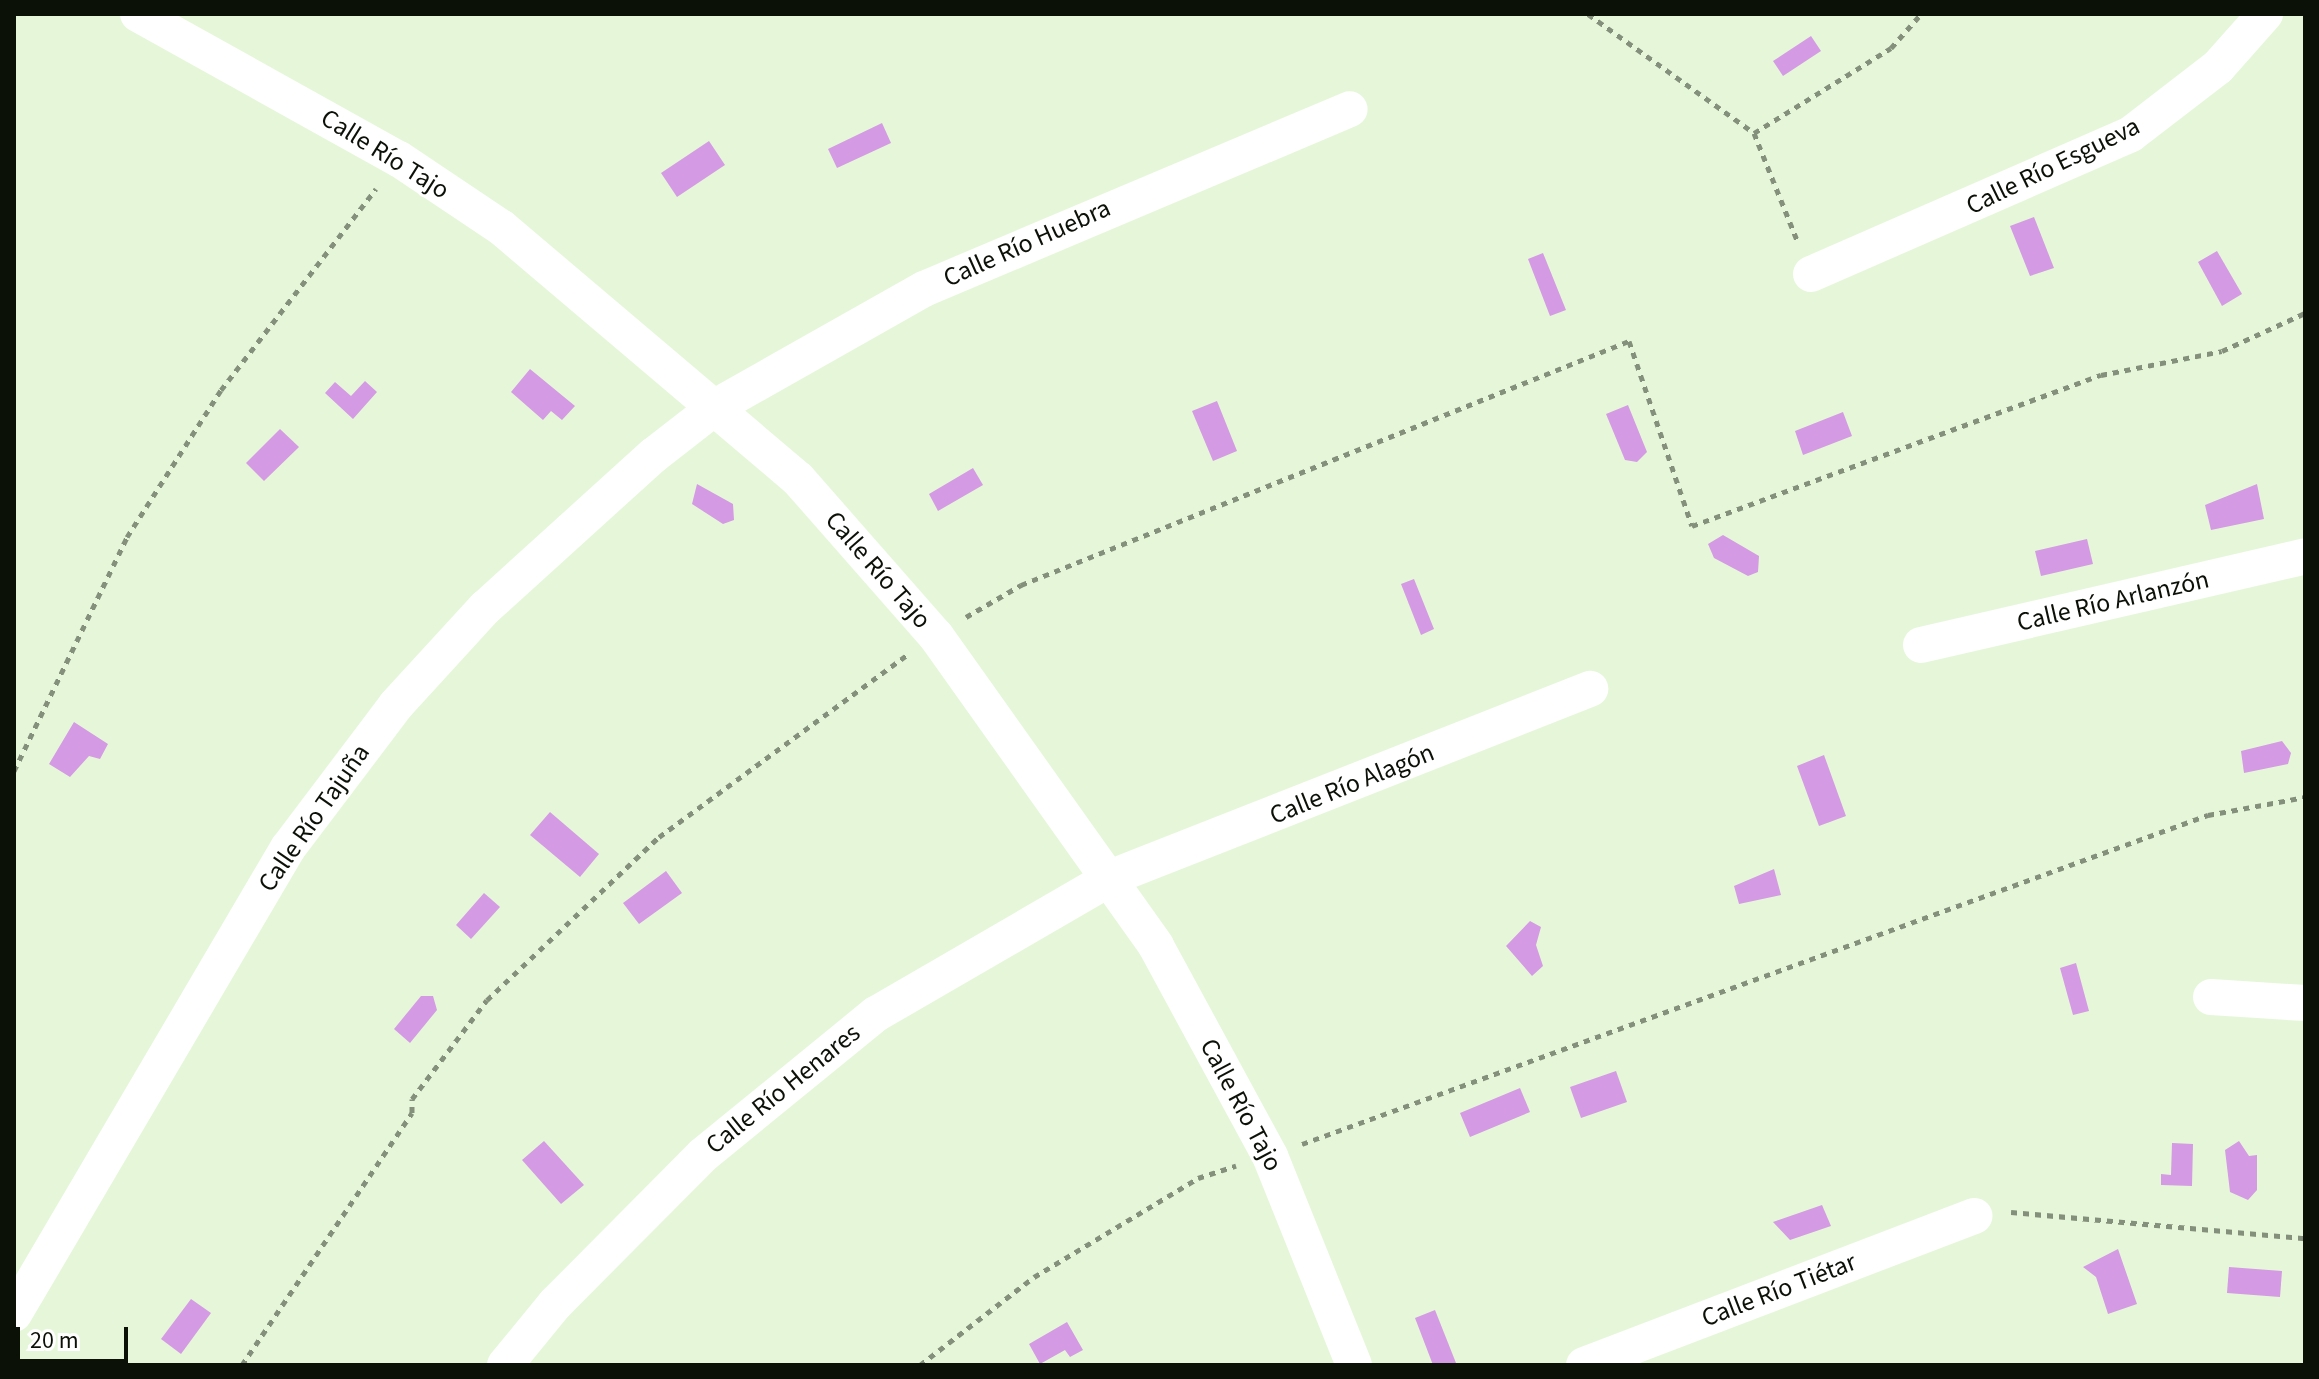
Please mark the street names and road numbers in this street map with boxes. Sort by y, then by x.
street label: Calle Río Tajo [315,102,455,206]
street label: Calle Río Esgueva [1961,110,2145,222]
street label: Calle Río Huebra [939,192,1115,294]
street label: Calle Río Tajo [819,505,937,635]
street label: Calle Río Arlanzón [2014,564,2212,638]
street label: Calle Río Alagón [1265,737,1439,831]
street label: Calle Río Tajuña [252,738,376,898]
street label: Calle Río Henares [700,1017,866,1161]
street label: Calle Río Tajo [1193,1033,1289,1177]
street label: Calle Río Tiétar [1697,1246,1861,1334]

